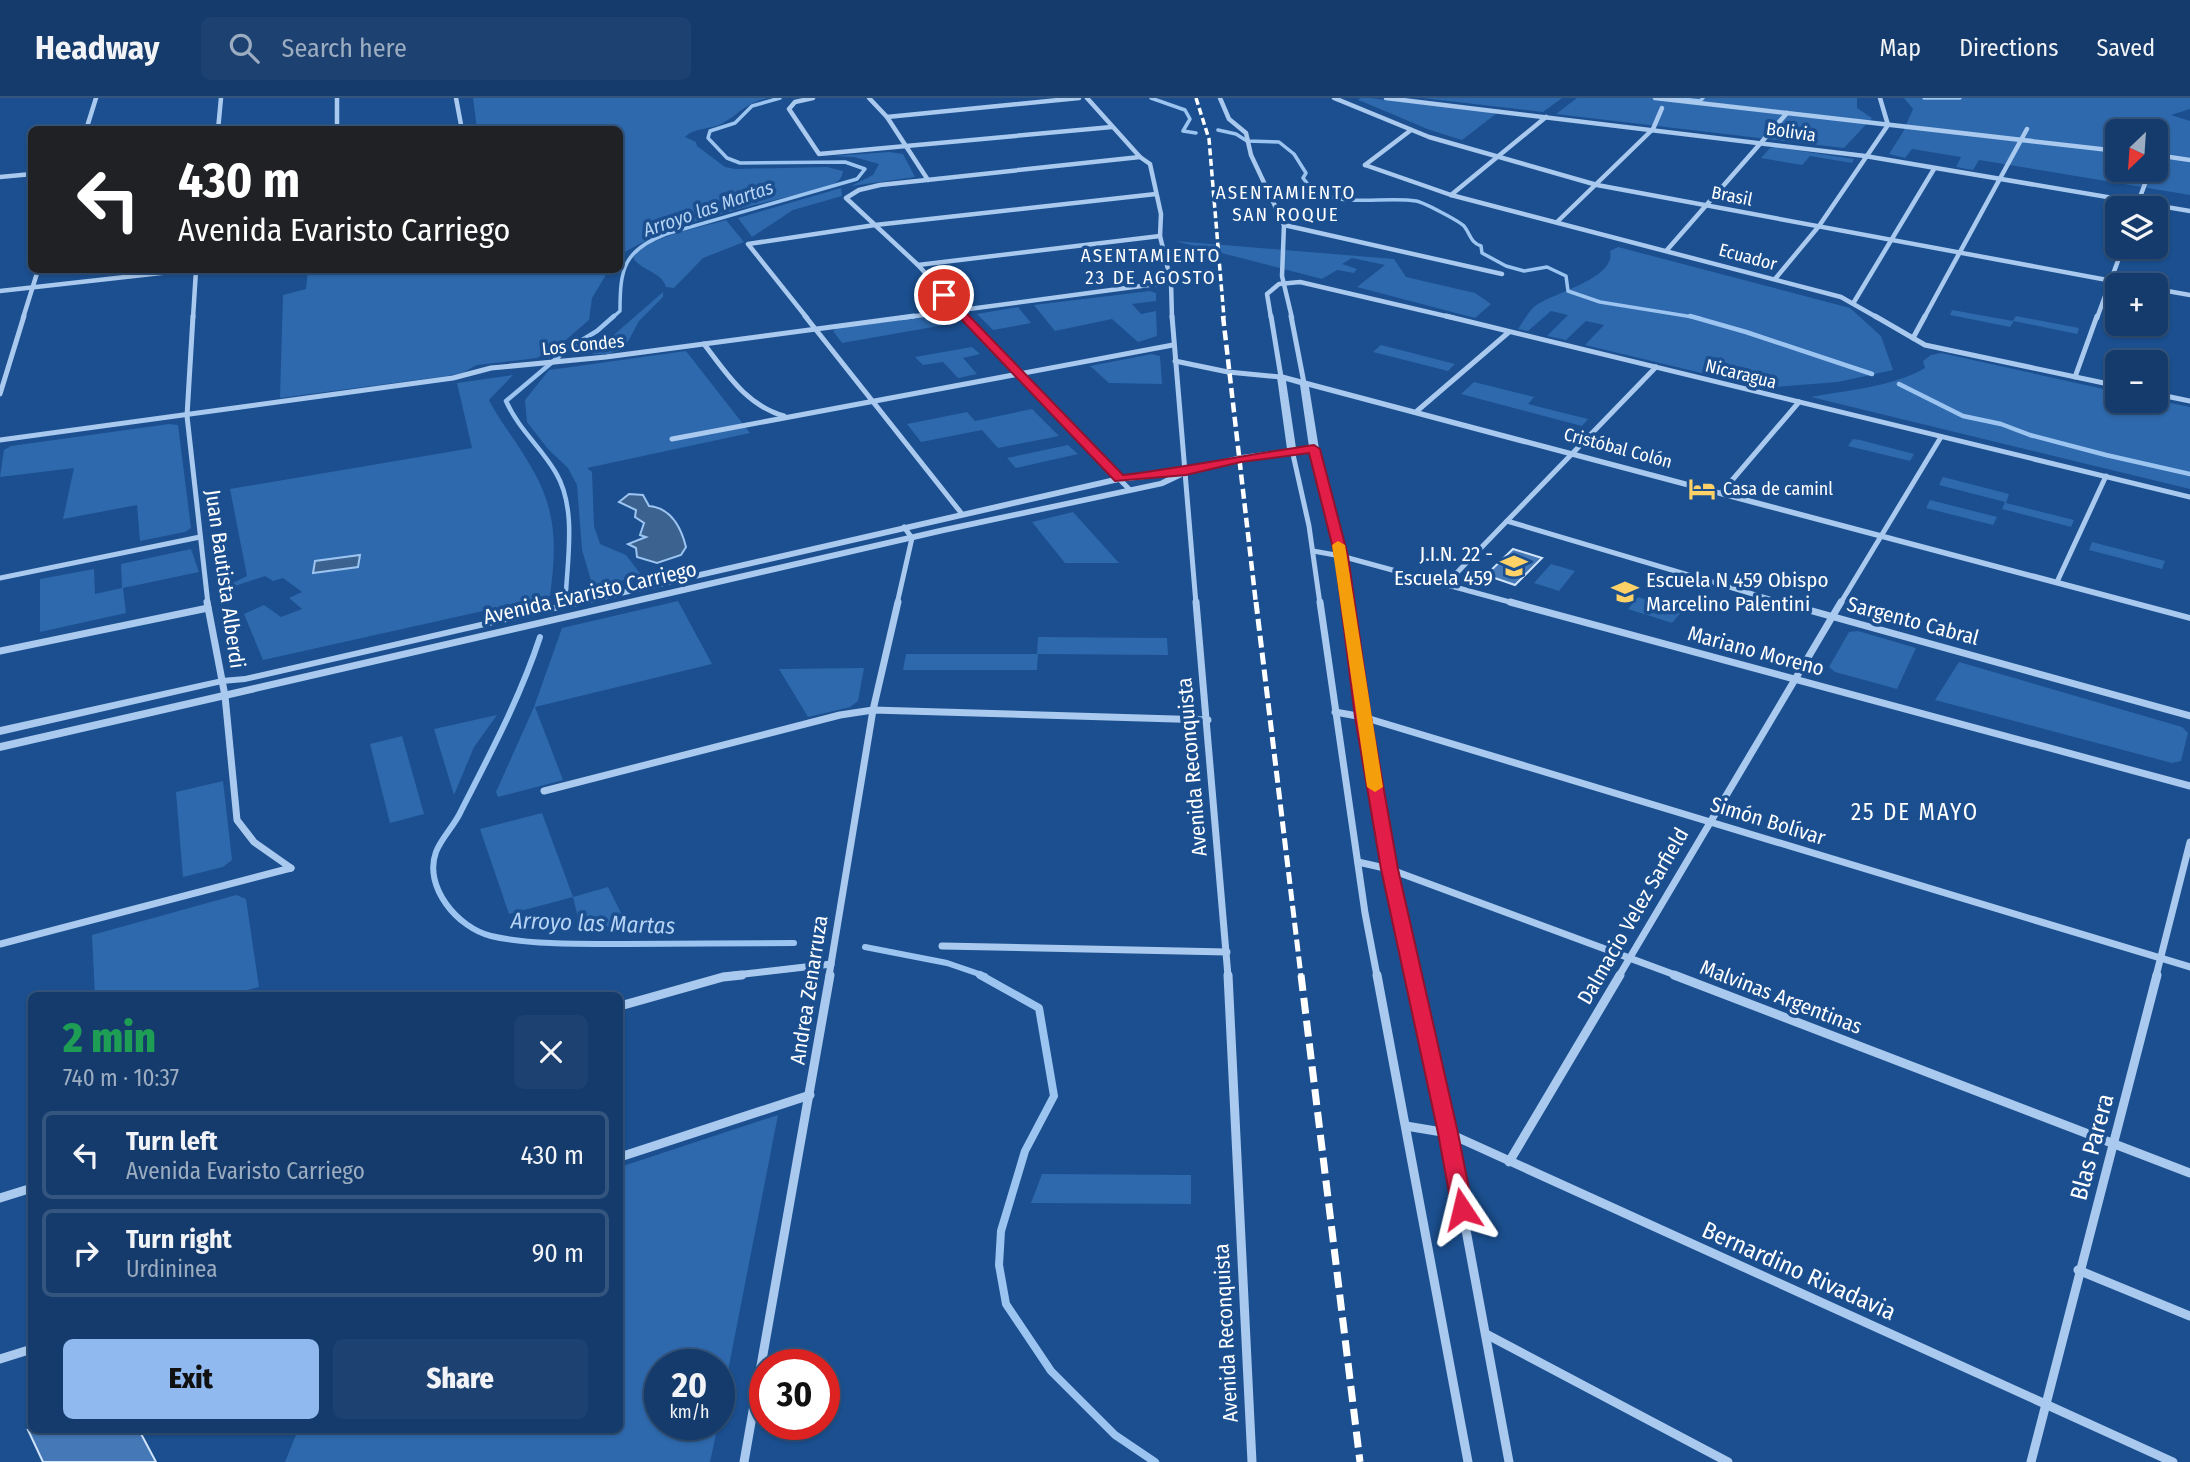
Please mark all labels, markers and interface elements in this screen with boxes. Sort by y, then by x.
search box [201,17,691,80]
text: Headway [35,28,159,68]
icon: search [225,29,263,67]
text: Search here [281,33,407,64]
text: Map [1880,34,1921,62]
text: Directions [1959,34,2058,62]
text: Saved [2096,34,2155,62]
street label: Bolivia [1765,118,1817,146]
north arrow [2105,119,2168,182]
map controls [2105,119,2168,413]
text: 430 m [178,151,300,210]
icon: left [63,154,154,245]
water label: Arroyo las Martas [639,175,776,242]
district label: ASENTAMIENTO SAN ROQUE [1216,181,1356,226]
street label: Brasil [1710,181,1755,211]
button: layers [2105,196,2168,259]
text: Avenida Evaristo Carriego [178,211,510,249]
street label: Ecuador [1717,239,1780,275]
district label: ASENTAMIENTO 23 DE AGOSTO [1081,244,1221,289]
pin [914,265,974,325]
button: + [2105,273,2168,336]
icon: arrive [925,276,963,314]
street label: Los Condes [541,330,626,360]
button: − [2105,350,2168,413]
street label: Nicaragua [1703,355,1779,394]
street label: Cristóbal Colón [1561,423,1675,473]
hotel icon: Casa de caminl [1687,474,1717,504]
place label: Casa de caminl [1723,478,1833,500]
street label: Juan Bautista Alberdi [200,488,250,670]
place label: J.I.N. 22 - Escuela 459 [1394,541,1493,591]
school or university icon: J.I.N. 22 - Escuela 459 [1499,551,1529,581]
street label: Avenida Evaristo Carriego [481,556,699,630]
place label: Escuela N 459 Obispo Marcelino Palentini [1646,567,1829,617]
school or university icon: Escuela N 459 Obispo Marcelino Palentini [1610,577,1640,607]
street label: Sargento Cabral [1844,591,1982,651]
street label: Mariano Moreno [1685,620,1827,682]
street label: Avenida Reconquista [1171,677,1213,857]
street label: Simón Bolívar [1707,791,1829,851]
district label: 25 DE MAYO [1851,798,1979,826]
street label: Dalmacio Velez Sarfield [1572,823,1694,1009]
water label: Arroyo las Martas [509,906,676,940]
street label: Andrea Zenarruza [784,914,834,1066]
street label: Malvinas Argentinas [1696,954,1866,1040]
text: 2 min [63,1013,156,1063]
button: close [514,1015,588,1089]
text: 740 m · 10:37 [63,1064,179,1092]
street label: Blas Parera [2064,1091,2120,1203]
text: Turn left [126,1126,218,1157]
icon: left [67,1136,105,1174]
text: 430 m [520,1140,584,1171]
text: Avenida Evaristo Carriego [126,1157,365,1185]
position arrow [1425,1172,1499,1246]
street label: Bernardino Rivadavia [1698,1216,1900,1326]
text: Turn right [126,1224,232,1255]
icon: right [67,1234,105,1272]
text: 90 m [532,1238,584,1269]
street label: Avenida Reconquista [1208,1243,1244,1423]
text: Urdininea [126,1255,218,1283]
button: Exit [63,1339,319,1419]
button: Share [333,1339,588,1419]
speed limit sign: 30 [749,1349,840,1440]
text: 20 [672,1364,707,1406]
text: km/h [669,1401,710,1423]

